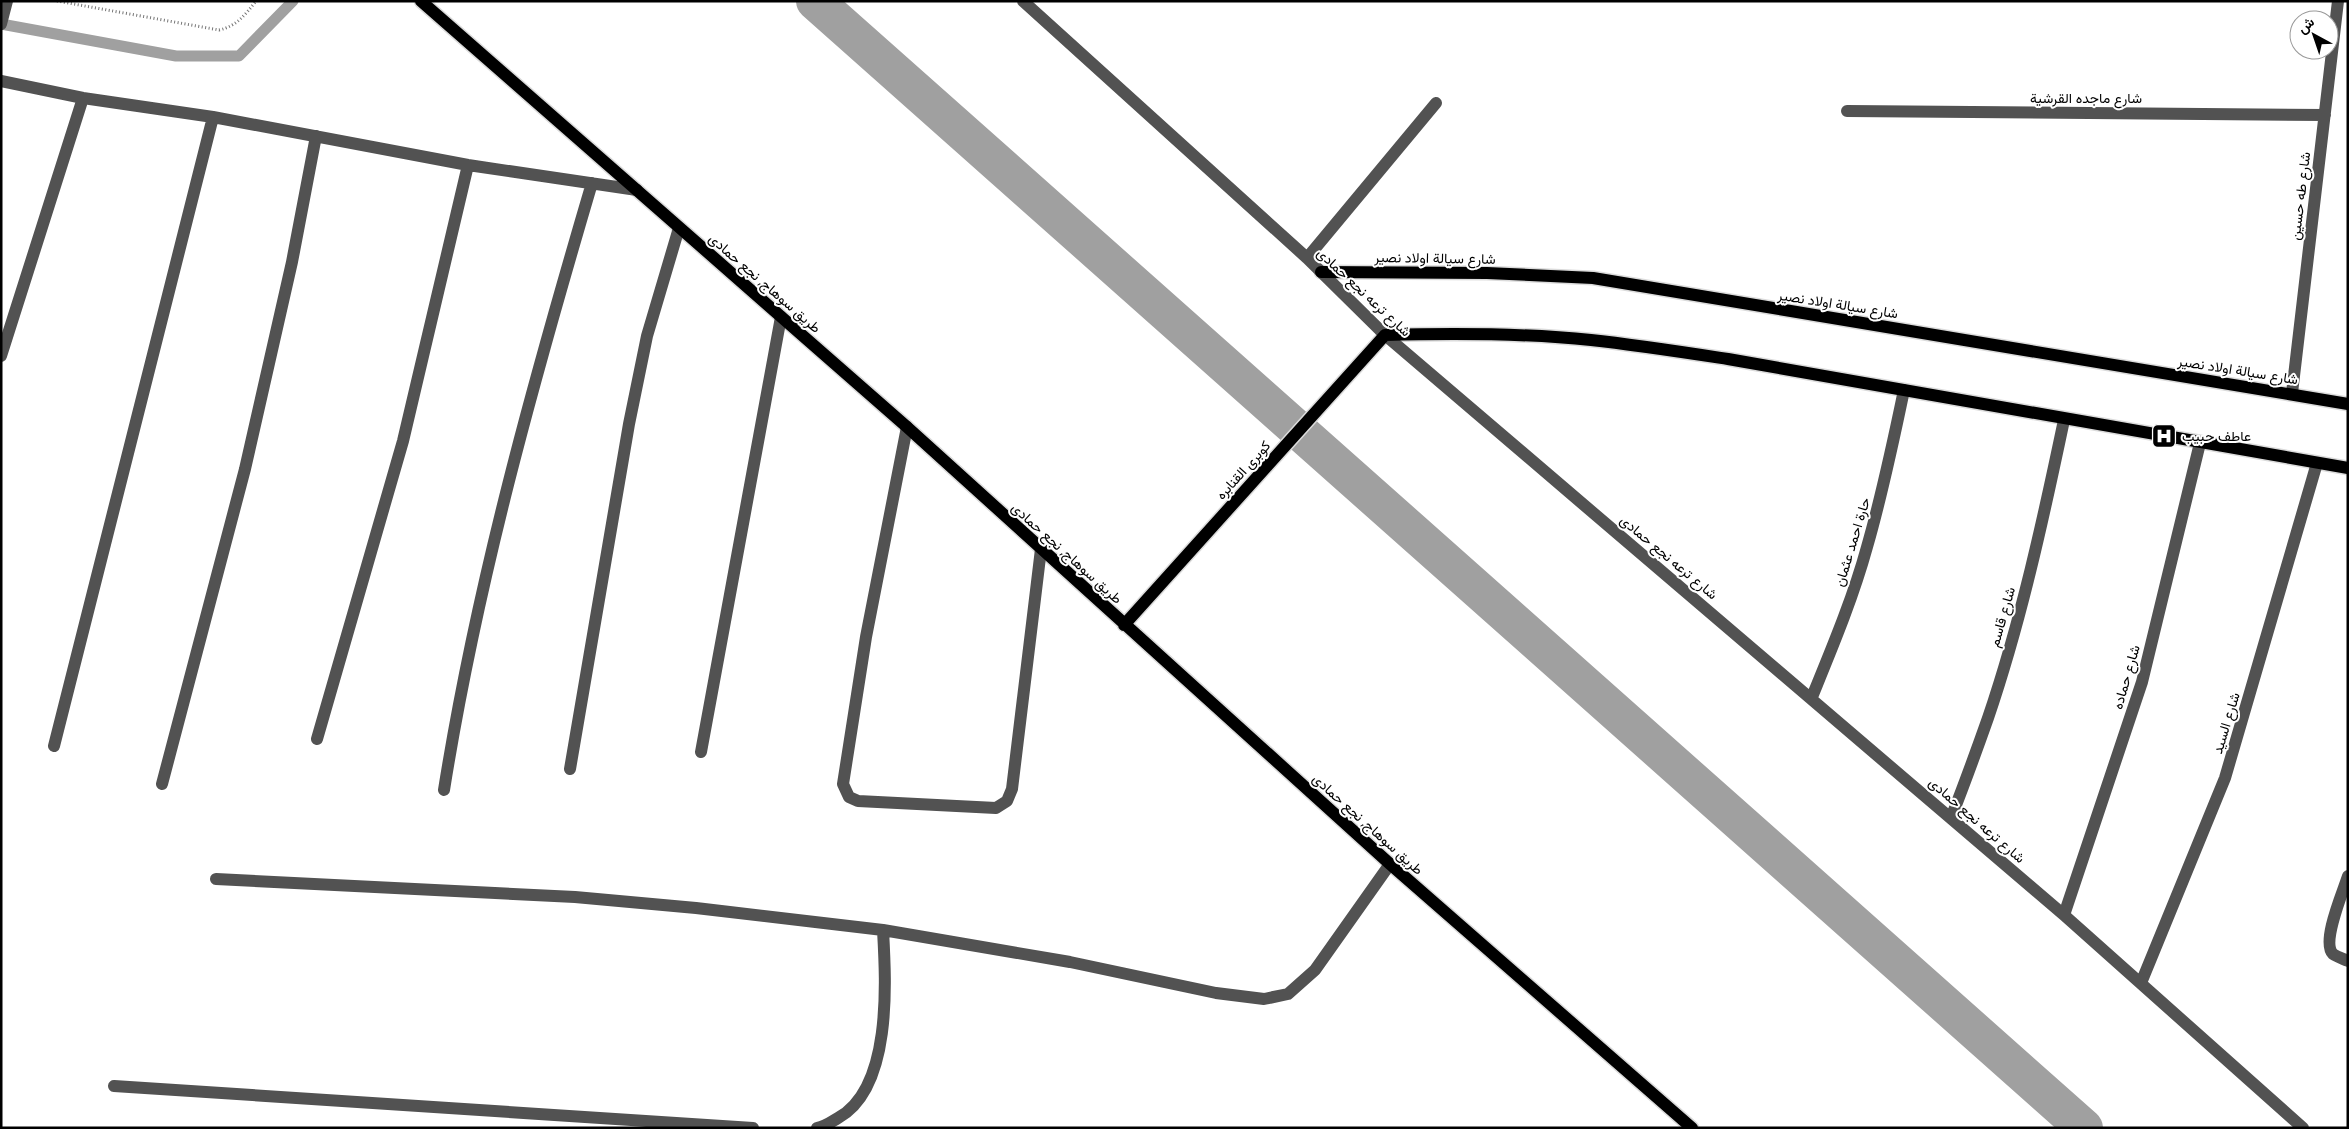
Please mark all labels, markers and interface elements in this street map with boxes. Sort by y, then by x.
north arrow [2289,10,2339,60]
text: ش [2293,13,2318,37]
street label: شارع ماجده القرشية [2030,89,2142,109]
street label: شارع طه حسين [2286,151,2316,241]
street label: طريق سوهاج, نجع حمادى [704,229,825,338]
street label: شارع ترعه نجع حمادى [1312,244,1415,342]
street label: شارع سيالة اولاد نصير [1373,248,1496,270]
street label: شارع سيالة اولاد نصير [1775,285,1899,324]
street label: شارع سيالة اولاد نصير [2175,351,2299,390]
hospital icon: عاطف حبيب [2151,423,2177,449]
place label: عاطف حبيب [2182,427,2251,445]
street label: كوبرى القنابره [1212,437,1274,503]
street label: حارة احمد عثمان [1830,495,1874,589]
street label: طريق سوهاج, نجع حمادى [1006,498,1126,609]
street label: شارع ترعه نجع حمادى [1615,511,1722,605]
street label: شارع قاسم [1985,585,2021,650]
street label: شارع حماده [2108,643,2146,712]
street label: شارع السيد [2208,690,2246,757]
street label: طريق سوهاج, نجع حمادى [1307,769,1427,880]
street label: شارع ترعه نجع حمادى [1924,773,2029,868]

